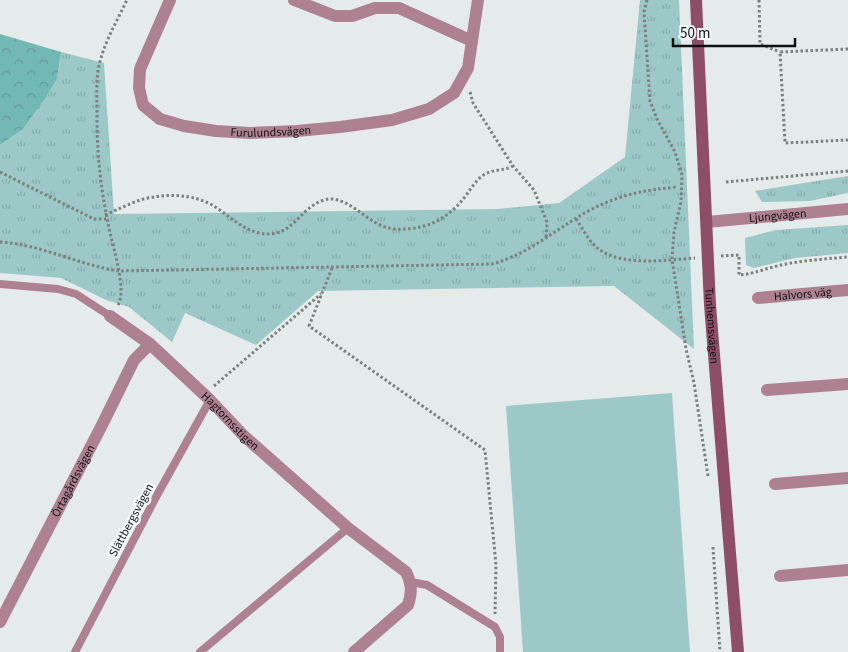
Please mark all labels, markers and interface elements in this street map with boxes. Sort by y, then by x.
scale bar [673,15,796,47]
text: 50 m [680,23,710,44]
street label: Furulundsvägen [230,122,312,142]
street label: Ljungvägen [748,205,807,227]
street label: Halvors väg [773,283,833,306]
street label: Tunhemsvägen [700,287,723,364]
street label: Hagtornsstigen [197,388,263,455]
street label: Örtagårdsvägen [48,442,99,520]
street label: Slättbergsvägen [105,481,158,560]

